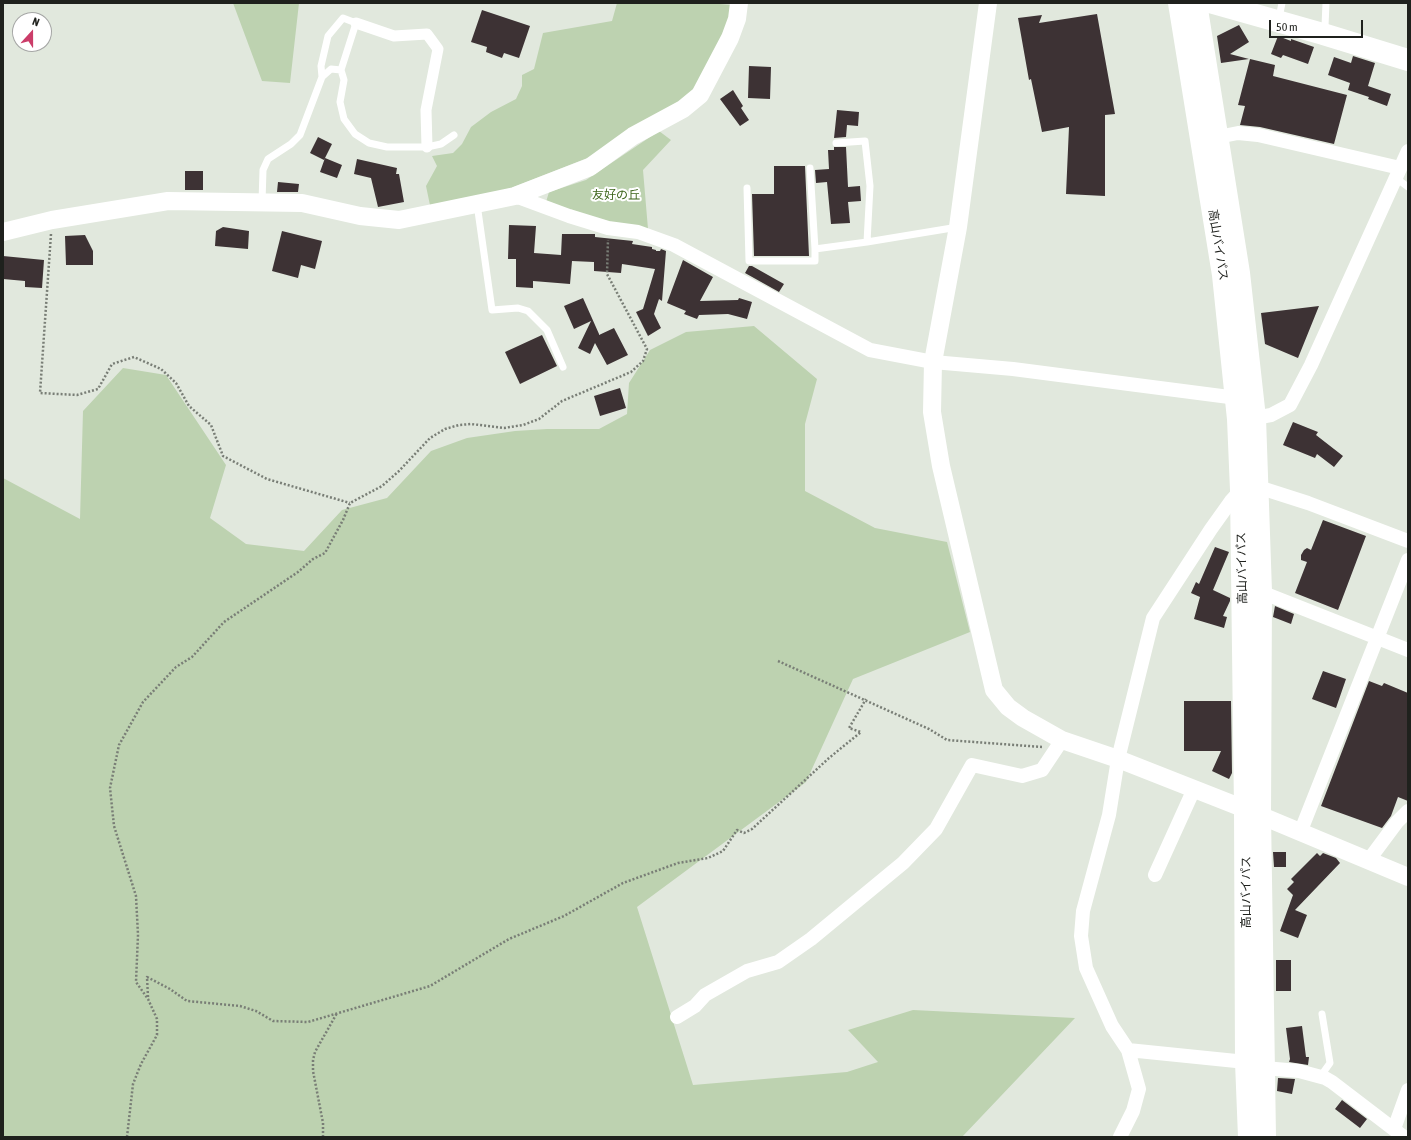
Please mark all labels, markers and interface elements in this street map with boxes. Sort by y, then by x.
north arrow [12,12,52,52]
scale bar [1271,12,1365,38]
text: N [31,15,41,28]
text: 50 m [1276,20,1298,34]
park label: 友好の丘 [592,188,640,202]
street label: 高山バイパス [1205,208,1231,282]
street label: 高山バイパス [1234,532,1250,604]
street label: 高山バイパス [1239,856,1253,928]

